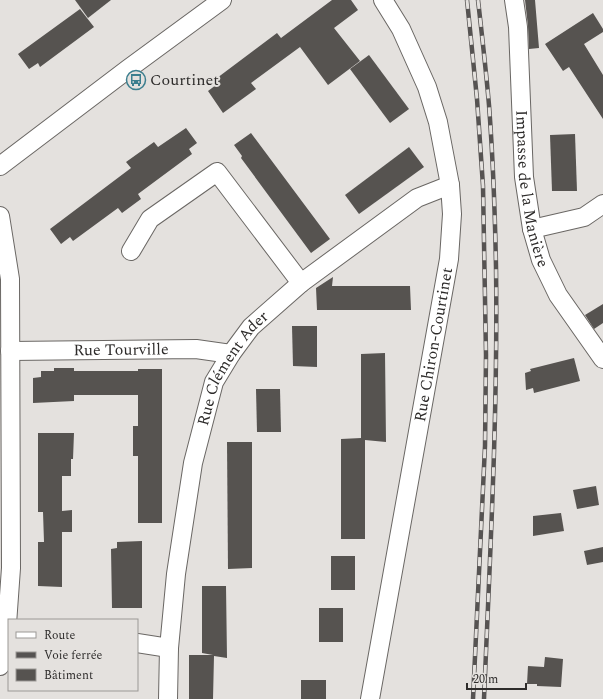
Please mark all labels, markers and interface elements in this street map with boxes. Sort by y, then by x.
place label: Courtinet [150,68,219,92]
bus stop icon: Courtinet [125,69,147,91]
street label: Impasse de la Manière [509,110,555,272]
street label: Rue Chiron-Courtinet [408,265,459,424]
street label: Rue Clément Ader [191,305,274,428]
street label: Rue Tourville [73,337,169,362]
legend [8,619,138,691]
text: Route [44,626,75,645]
text: Voie ferrée [44,646,103,665]
scale bar [467,665,526,691]
text: Bâtiment [44,666,93,685]
text: 20 m [473,670,498,689]

